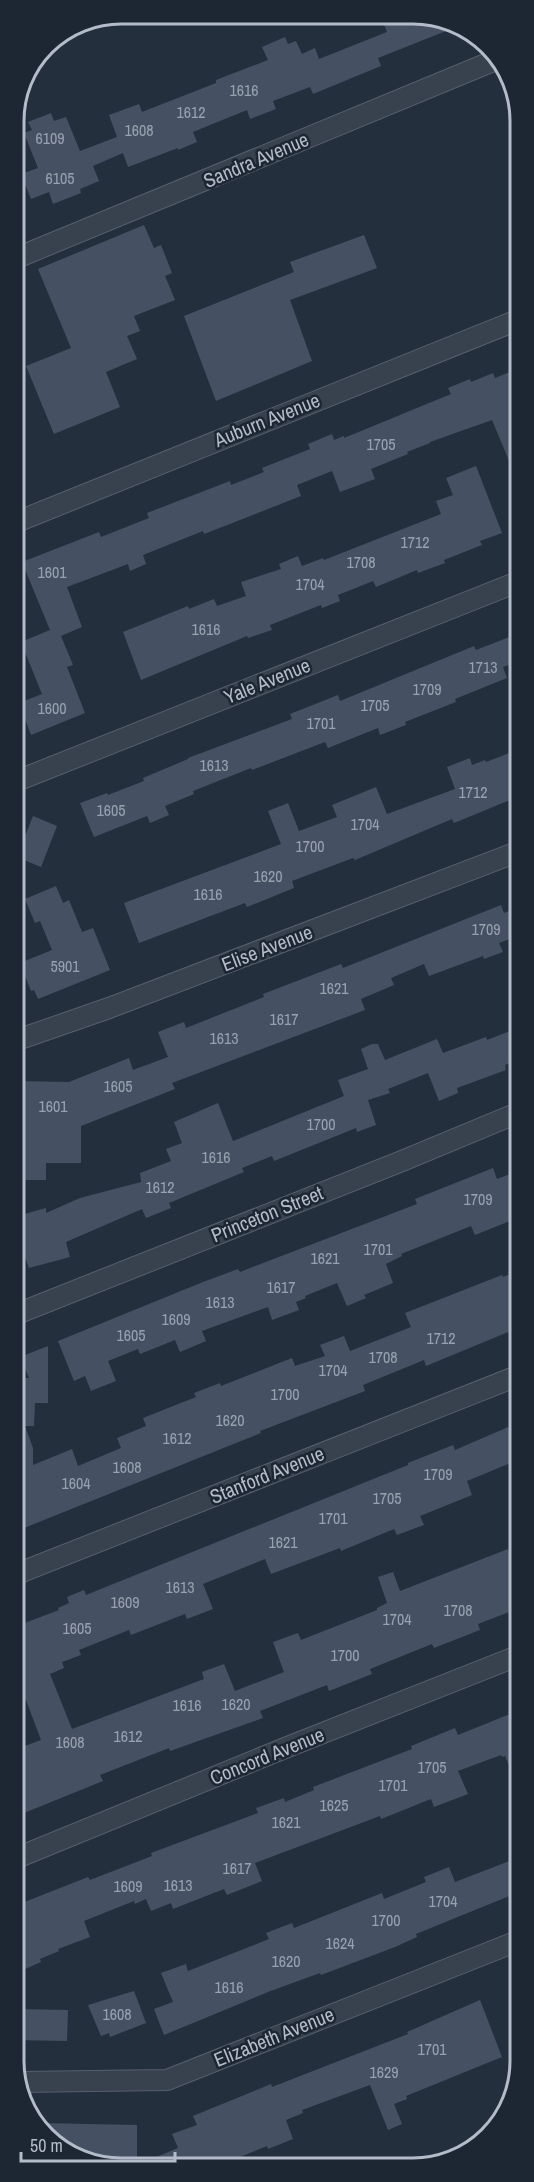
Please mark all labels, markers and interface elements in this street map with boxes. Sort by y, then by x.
house number: 1616 [229,79,259,101]
house number: 1612 [176,101,206,123]
house number: 1608 [124,119,154,141]
street label: Sandra Avenue [199,125,313,194]
house number: 6109 [35,127,65,149]
house number: 6105 [45,167,75,189]
street label: Auburn Avenue [209,386,324,453]
house number: 1705 [366,433,396,455]
house number: 1712 [400,531,430,553]
house number: 1708 [346,551,376,573]
house number: 1601 [37,561,67,583]
house number: 1704 [295,573,325,595]
house number: 1616 [191,618,221,640]
street label: Yale Avenue [220,651,314,710]
house number: 1713 [468,656,498,678]
house number: 1709 [412,678,442,700]
house number: 1705 [360,694,390,716]
house number: 1600 [37,697,67,719]
house number: 1701 [306,712,336,734]
house number: 1613 [199,754,229,776]
house number: 1712 [458,781,488,803]
house number: 1605 [96,799,126,821]
house number: 1704 [350,813,380,835]
house number: 1700 [295,835,325,857]
house number: 1620 [253,865,283,887]
house number: 1616 [193,883,223,905]
street label: Elise Avenue [217,918,316,977]
house number: 1709 [471,918,501,940]
house number: 5901 [50,955,80,977]
house number: 1621 [319,977,349,999]
house number: 1617 [269,1008,299,1030]
house number: 1613 [209,1027,239,1049]
house number: 1605 [103,1075,133,1097]
house number: 1601 [38,1095,68,1117]
house number: 1700 [306,1113,336,1135]
house number: 1616 [201,1146,231,1168]
house number: 1612 [145,1176,175,1198]
street label: Princeton Street [207,1179,327,1248]
house number: 1709 [463,1188,493,1210]
house number: 1701 [363,1238,393,1260]
house number: 1621 [310,1247,340,1269]
house number: 1617 [266,1276,296,1298]
house number: 1613 [205,1291,235,1313]
house number: 1609 [161,1308,191,1330]
house number: 1605 [116,1324,146,1346]
house number: 1712 [426,1327,456,1349]
house number: 1708 [368,1346,398,1368]
house number: 1704 [318,1359,348,1381]
house number: 1700 [270,1383,300,1405]
house number: 1620 [215,1409,245,1431]
house number: 1612 [162,1427,192,1449]
street label: Stanford Avenue [206,1439,328,1510]
house number: 1608 [112,1456,142,1478]
house number: 1709 [423,1463,453,1485]
house number: 1604 [61,1472,91,1494]
house number: 1705 [372,1487,402,1509]
house number: 1701 [318,1507,348,1529]
house number: 1621 [268,1531,298,1553]
house number: 1613 [165,1576,195,1598]
house number: 1609 [110,1591,140,1613]
house number: 1708 [443,1599,473,1621]
house number: 1704 [382,1608,412,1630]
house number: 1605 [62,1617,92,1639]
house number: 1700 [330,1644,360,1666]
house number: 1620 [221,1693,251,1715]
house number: 1616 [172,1694,202,1716]
street label: Concord Avenue [206,1720,328,1791]
house number: 1612 [113,1725,143,1747]
house number: 1608 [55,1731,85,1753]
house number: 1705 [417,1756,447,1778]
house number: 1701 [378,1774,408,1796]
house number: 1625 [319,1794,349,1816]
house number: 1621 [271,1811,301,1833]
house number: 1617 [222,1857,252,1879]
house number: 1613 [163,1874,193,1896]
house number: 1609 [113,1875,143,1897]
house number: 1704 [428,1890,458,1912]
house number: 1700 [371,1909,401,1931]
house number: 1624 [325,1932,355,1954]
house number: 1620 [271,1950,301,1972]
house number: 1616 [214,1976,244,1998]
street label: Elizabeth Avenue [210,2000,338,2073]
house number: 1608 [102,2003,132,2025]
house number: 1701 [417,2038,447,2060]
house number: 1629 [369,2061,399,2083]
scale bar [21,2125,176,2163]
text: 50 m [30,2133,63,2158]

